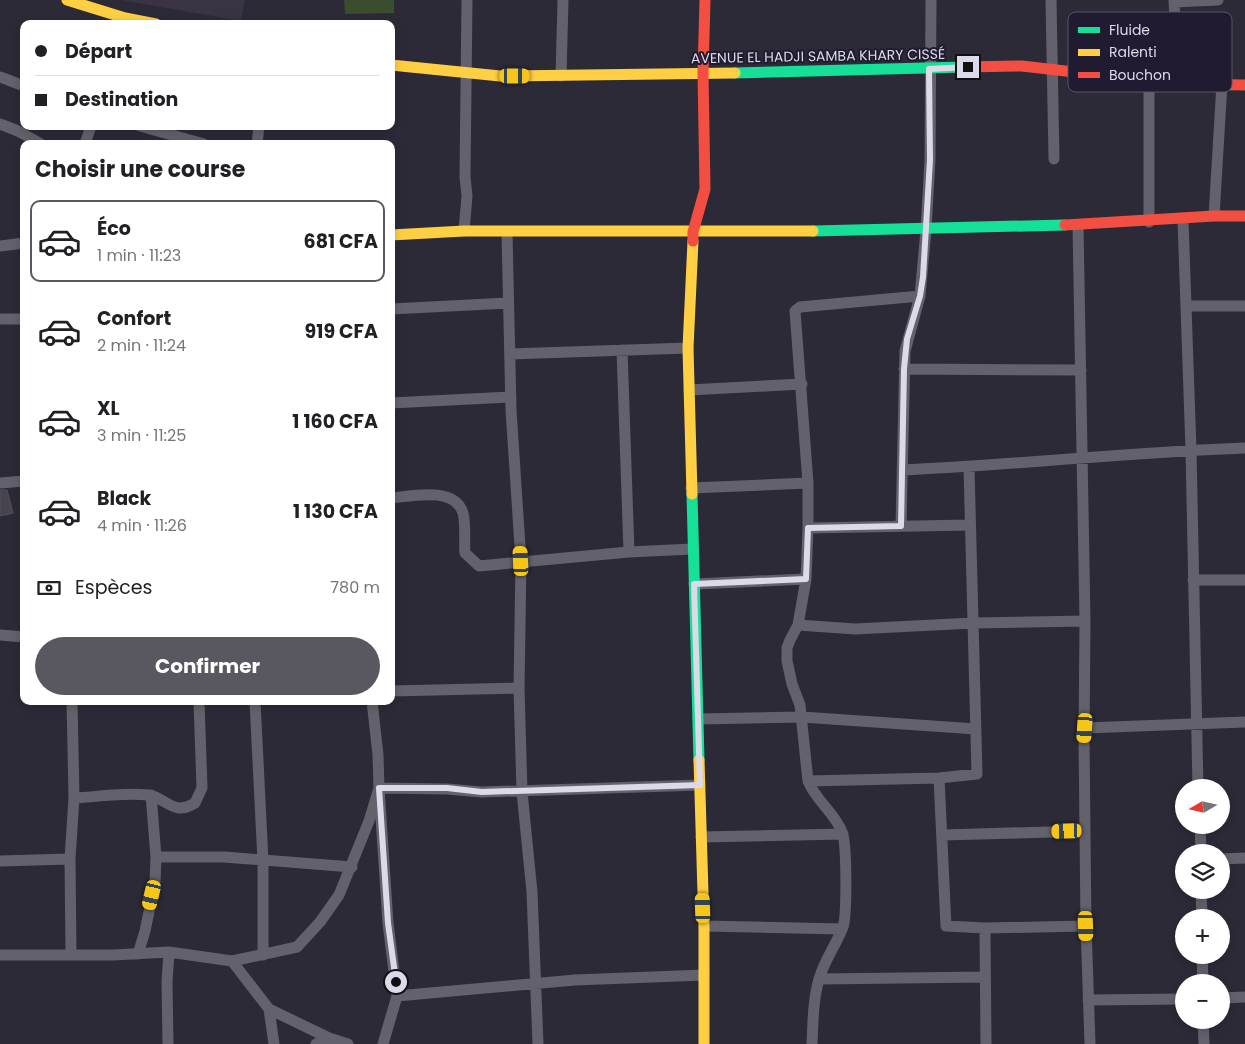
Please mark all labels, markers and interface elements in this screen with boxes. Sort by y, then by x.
legend [1068,12,1232,92]
text: Fluide [1109,20,1150,40]
text: Départ [65,38,132,65]
text: Ralenti [1109,42,1157,62]
street label: AVENUE EL HADJI SAMBA KHARY CISSÉ [691,44,945,68]
route end [957,56,979,78]
text: Bouchon [1109,65,1171,85]
car [500,69,530,84]
text: Destination [65,86,178,113]
text: Choisir une course [35,154,245,185]
text: Éco [97,215,131,242]
icon: car [37,219,82,264]
text: 681 CFA [304,228,378,255]
text: 1 min · 11:23 [97,244,181,267]
text: Confort [97,305,171,332]
icon: car [37,309,82,354]
text: 919 CFA [305,318,378,345]
text: 2 min · 11:24 [97,334,186,357]
text: XL [97,395,120,422]
icon: car [37,399,82,444]
text: 1 160 CFA [292,408,378,435]
text: 3 min · 11:25 [97,424,186,447]
text: Black [97,485,151,512]
icon: car [37,489,82,534]
text: 1 130 CFA [293,498,378,525]
text: 4 min · 11:26 [97,514,187,537]
car [512,546,529,576]
icon: cash [35,574,63,602]
text: Espèces [75,574,153,601]
text: 780 m [330,576,380,599]
button: Confirmer [35,637,380,695]
car [1076,713,1093,743]
north arrow [1175,779,1230,834]
map controls [1175,779,1230,1029]
car [1051,823,1082,839]
button: layers [1175,844,1230,899]
car [141,879,162,911]
car [694,893,711,923]
button: + [1175,909,1230,964]
car [1077,911,1094,941]
route start [385,971,407,993]
button: − [1175,974,1230,1029]

